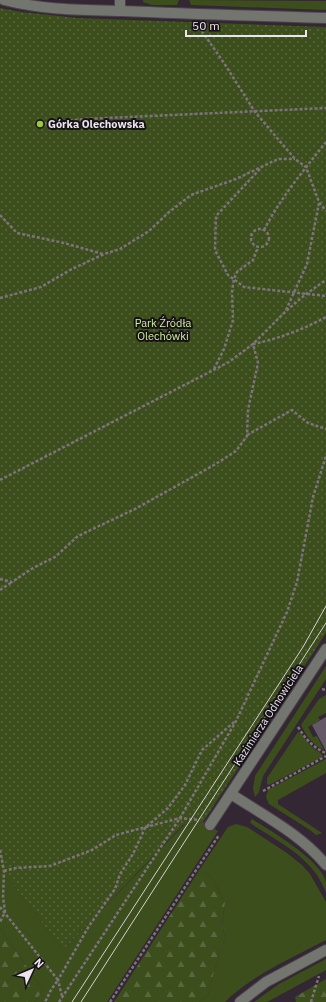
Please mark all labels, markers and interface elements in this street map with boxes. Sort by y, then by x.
scale bar [186,12,306,38]
text: 50 m [192,18,220,33]
place label: Górka Olechowska [48,117,145,131]
marker: Górka Olechowska [35,119,45,129]
park label: Park Źródła Olechówki [135,316,191,343]
street label: Kazimierza Odnowiciela [230,662,306,768]
north arrow [12,950,52,990]
text: N [31,955,47,971]

